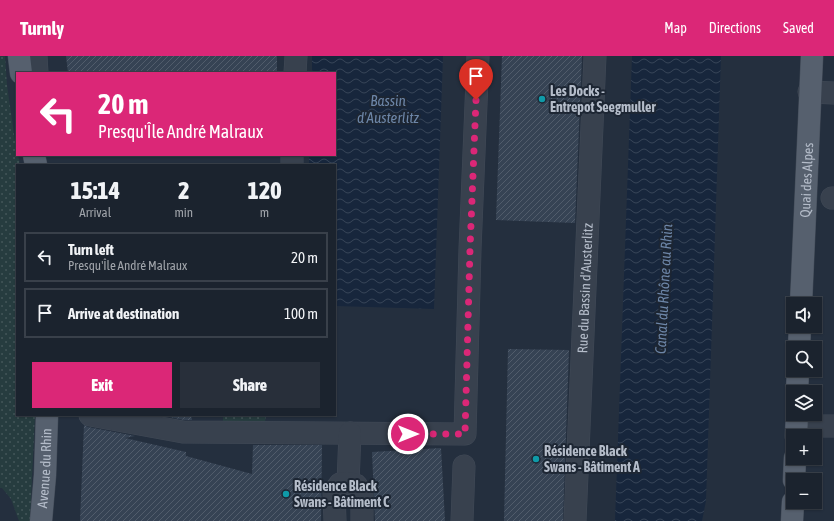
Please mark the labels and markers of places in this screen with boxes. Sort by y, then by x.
pin [459,59,493,100]
place label: Les Docks - Entrepot Seegmuller [550,83,656,115]
marker: Les Docks - Entrepot Seegmuller [537,94,547,104]
place label: Résidence Black Swans - Bâtiment A [544,443,640,475]
marker: Résidence Black Swans - Bâtiment A [531,454,541,464]
place label: Résidence Black Swans - Bâtiment C [294,478,390,510]
marker: Résidence Black Swans - Bâtiment C [281,489,291,499]

